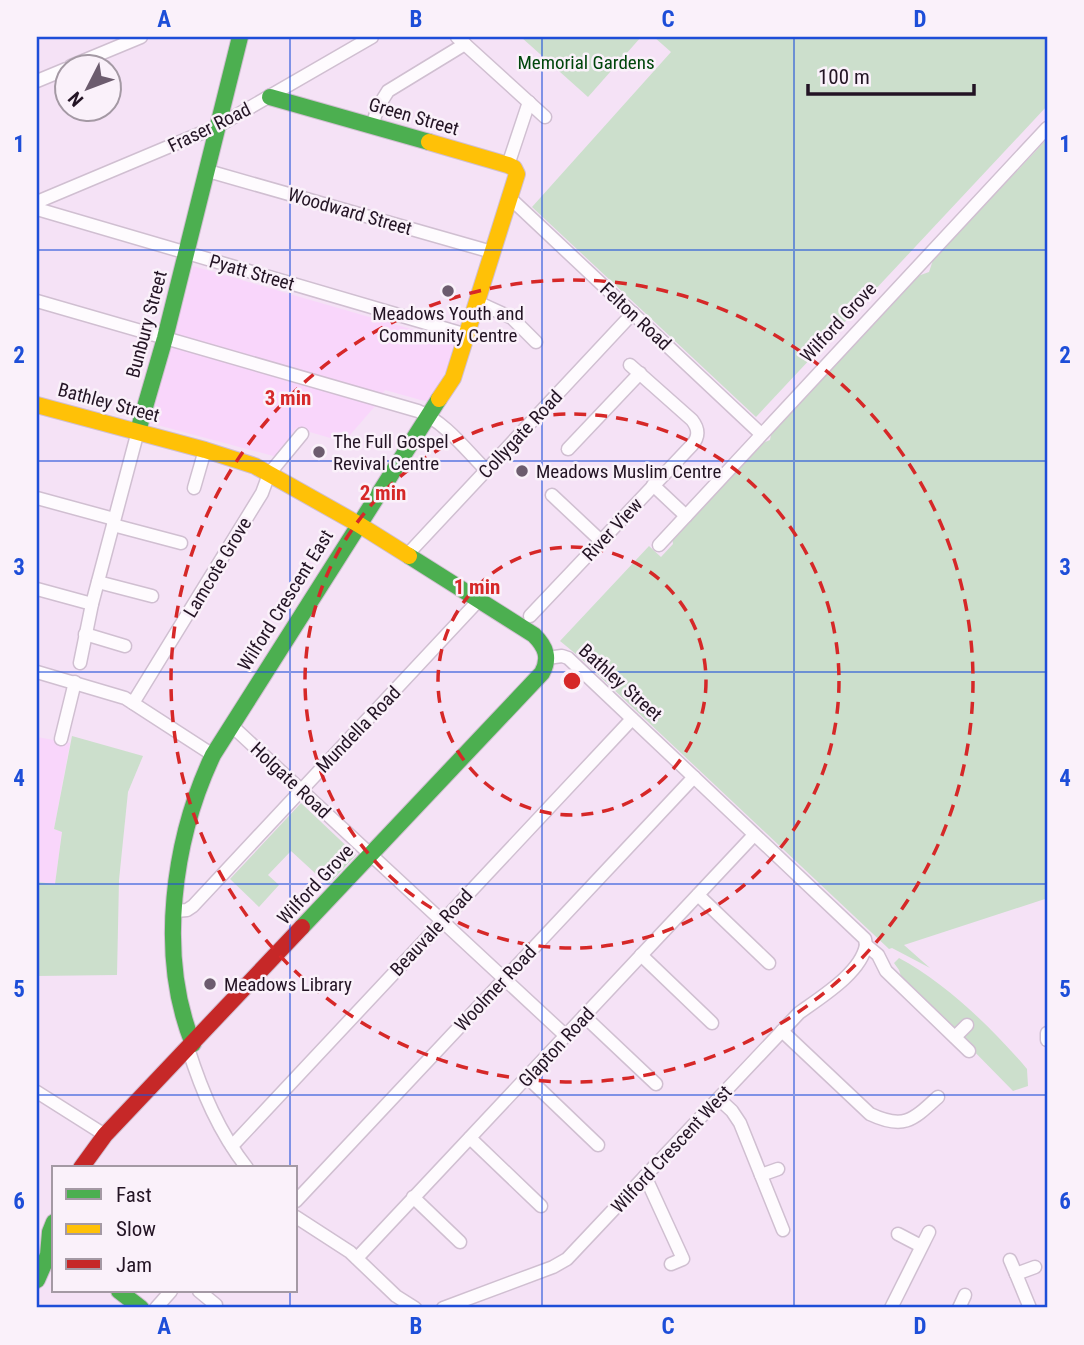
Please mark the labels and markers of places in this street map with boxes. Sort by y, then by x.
marker: Meadows Youth and Community Centre [440,283,456,299]
place label: Meadows Youth and Community Centre [372,302,524,347]
place label: The Full Gospel Revival Centre [333,430,449,475]
marker: The Full Gospel Revival Centre [311,444,327,460]
place label: Meadows Muslim Centre [536,460,721,483]
marker: Meadows Muslim Centre [514,463,530,479]
centre of rings [560,669,584,693]
place label: Meadows Library [224,973,352,996]
marker: Meadows Library [202,976,218,992]

